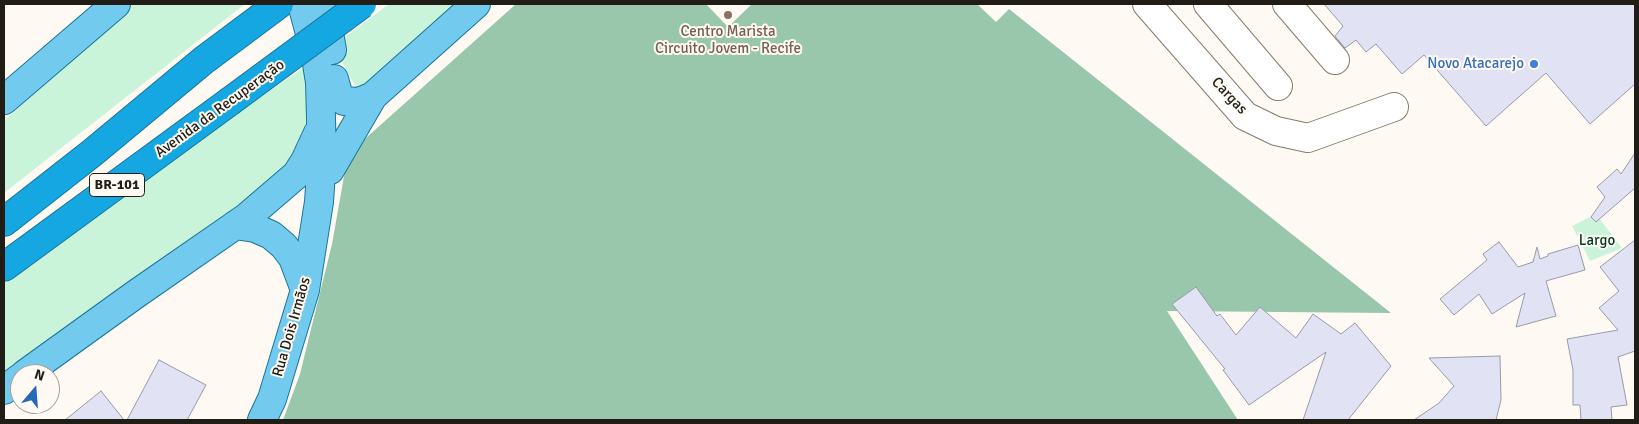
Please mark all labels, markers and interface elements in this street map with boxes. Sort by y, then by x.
marker: Centro Marista Circuito Jovem - Recife [722,9,734,21]
place label: Centro Marista Circuito Jovem - Recife [655,23,801,58]
place label: Novo Atacarejo [1427,55,1524,73]
street label: Avenida da Recuperação [152,56,288,162]
marker: Novo Atacarejo [1528,58,1540,70]
street label: Cargas [1207,74,1251,118]
road number: BR-101 [90,174,144,196]
park label: Largo [1579,232,1615,250]
street label: Rua Dois Irmãos [269,275,315,379]
north arrow [10,364,60,414]
text: N [32,366,47,385]

